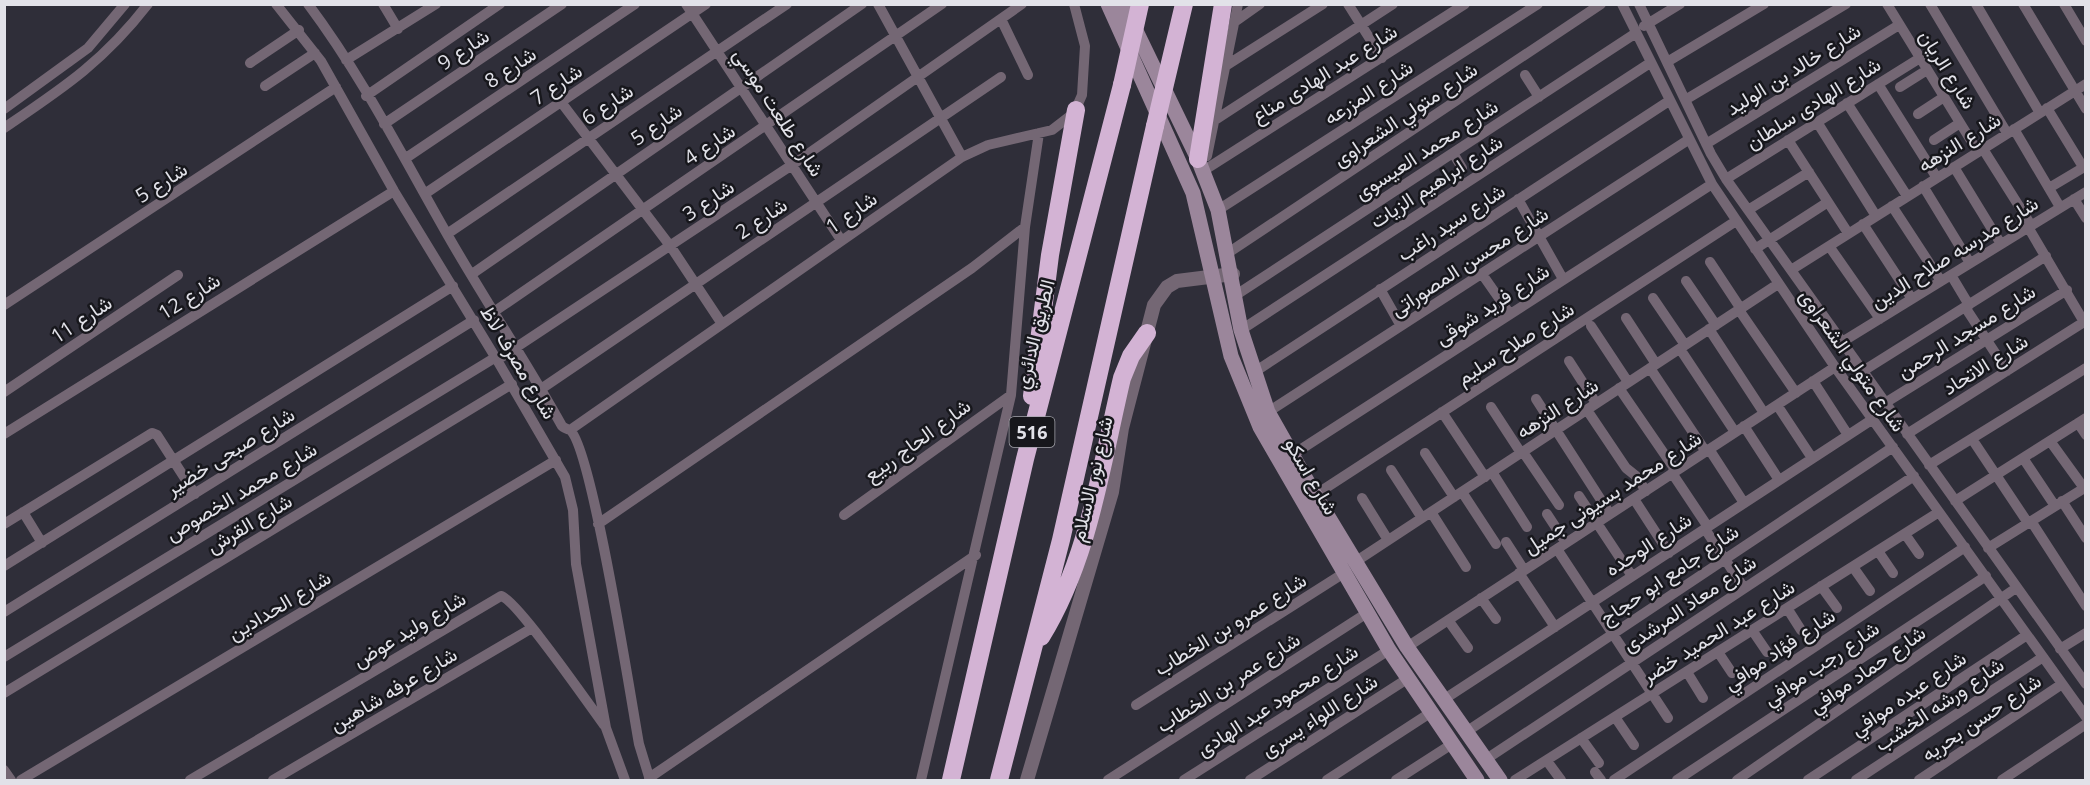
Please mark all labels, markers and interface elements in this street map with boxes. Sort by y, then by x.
street label: شارع عبد الهادى مناع [1246,17,1403,130]
street label: شارع خالد بن الوليد [1720,17,1866,122]
street label: شارع 9 [432,22,495,77]
street label: شارع الريان [1912,24,1983,114]
street label: شارع 8 [479,40,542,95]
street label: شارع طلعت موسي [724,42,831,184]
street label: شارع الهادى سلطان [1740,51,1886,156]
street label: شارع المزرعه [1318,53,1418,132]
street label: شارع متولي الشعراوى [1327,56,1485,176]
street label: شارع 7 [525,57,588,112]
street label: شارع 6 [576,77,639,132]
street label: شارع محمد العيسوى [1349,92,1504,206]
street label: شارع 5 [625,97,688,152]
street label: شارع النزهه [1912,106,2006,179]
street label: شارع 4 [678,117,741,172]
street label: شارع ابراهيم الزيات [1364,128,1508,235]
street label: شارع 5 [130,155,193,210]
street label: شارع 3 [677,173,740,228]
street label: شارع سيد راغب [1392,177,1511,268]
street label: شارع 1 [820,185,883,240]
street label: شارع مدرسه صلاح الدين [1865,189,2044,315]
street label: شارع 2 [730,191,793,246]
street label: شارع محسن المصوراتى [1385,200,1554,323]
street label: شارع فريد شوقى [1430,257,1555,352]
street label: شارع 12 [153,266,226,326]
street label: الطريق الدائري [1007,276,1065,393]
street label: شارع مسجد الرحمن [1892,278,2041,385]
street label: شارع متولي الشعراوى [1790,283,1912,439]
street label: شارع 11 [45,289,117,350]
street label: شارع صلاح سليم [1451,295,1579,392]
street label: شارع مصرف لاظ [474,300,564,424]
street label: شارع الاتحاد [1937,327,2033,402]
street label: شارع النزهه [1511,371,1604,445]
street label: شارع الحاج ربيع [858,392,976,489]
street label: شارع صبحى خضير [160,401,300,503]
street label: شارع نور الاسلام [1063,414,1120,545]
road number: 516 [1010,417,1054,447]
street label: شارع محمد بسيونى جميل [1518,424,1707,561]
street label: شارع اسكو [1278,432,1345,520]
street label: شارع محمد الخصوص [160,435,322,548]
street label: شارع القرش [201,487,297,560]
street label: شارع الوحده [1600,506,1697,583]
street label: شارع جامع ابو حجاج [1594,517,1744,631]
street label: شارع معاذ المرشدى [1617,548,1762,659]
street label: شارع الحدادين [222,564,336,647]
street label: شارع عمرو بن الخطاب [1149,566,1312,683]
street label: شارع عبد الحميد خضر [1636,573,1800,690]
street label: شارع وليد عوض [347,585,471,674]
street label: شارع فؤاد موافي [1718,602,1842,700]
street label: شارع رجب موافي [1758,614,1886,715]
street label: شارع حماد موافي [1803,619,1933,723]
street label: شارع عمر بن الخطاب [1151,625,1306,739]
street label: شارع محمود عبد الهادى [1191,638,1363,763]
street label: شارع عرفه شاهين [324,640,462,739]
street label: شارع عبده موافي [1845,644,1973,745]
street label: شارع ورشه الخشب [1869,651,2009,758]
street label: شارع اللواء يسرى [1255,667,1383,764]
street label: شارع حسن بحريه [1916,667,2047,768]

